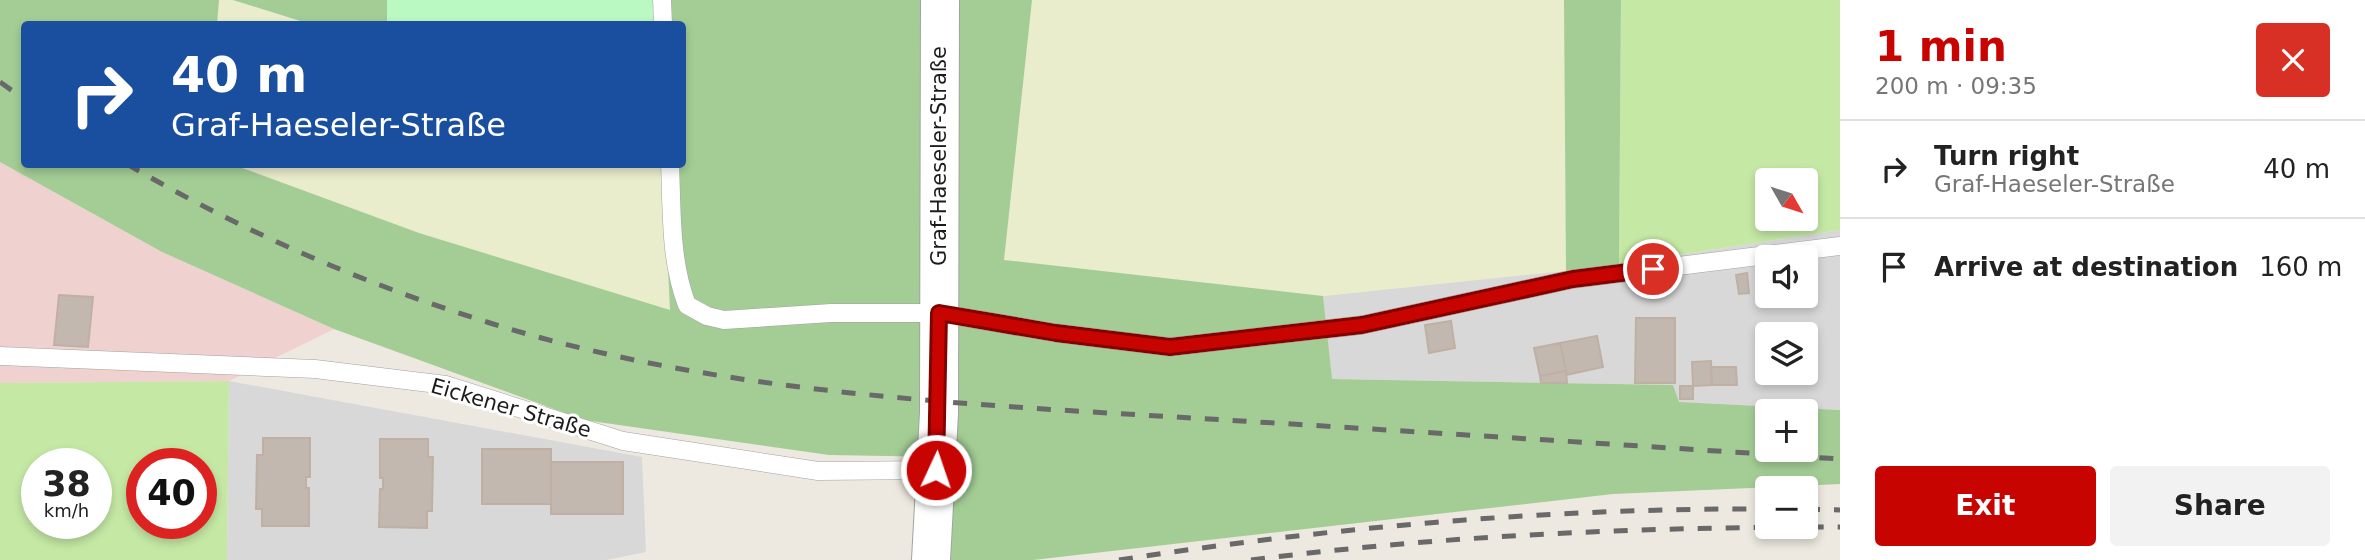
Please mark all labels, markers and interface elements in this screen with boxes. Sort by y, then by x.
text: 1 min [1875,22,2007,71]
button: close [2256,23,2330,97]
street label: Graf-Haeseler-Straße [927,46,951,266]
text: 40 m [171,47,307,104]
icon: right [56,49,147,140]
text: 200 m · 09:35 [1875,73,2037,99]
text: Graf-Haeseler-Straße [171,106,506,144]
text: Turn right [1934,141,2079,171]
icon: right [1875,150,1913,188]
text: 40 m [2263,154,2330,184]
north arrow [1755,168,1818,231]
map controls [1755,168,1818,539]
text: Graf-Haeseler-Straße [1934,171,2175,197]
pin [1623,239,1683,299]
button: sound [1755,245,1818,308]
icon: arrive [1875,248,1913,286]
icon: arrive [1634,250,1672,288]
text: Arrive at destination [1934,252,2238,282]
text: 160 m [2259,252,2342,282]
button: layers [1755,322,1818,385]
street label: Eickener Straße [428,374,594,442]
button: + [1755,399,1818,462]
position arrow [899,433,973,507]
speed limit sign: 40 [126,448,217,539]
text: 38 [42,464,91,504]
button: Exit [1875,466,2096,546]
button: Share [2110,466,2330,546]
button: − [1755,476,1818,539]
text: km/h [44,500,89,521]

